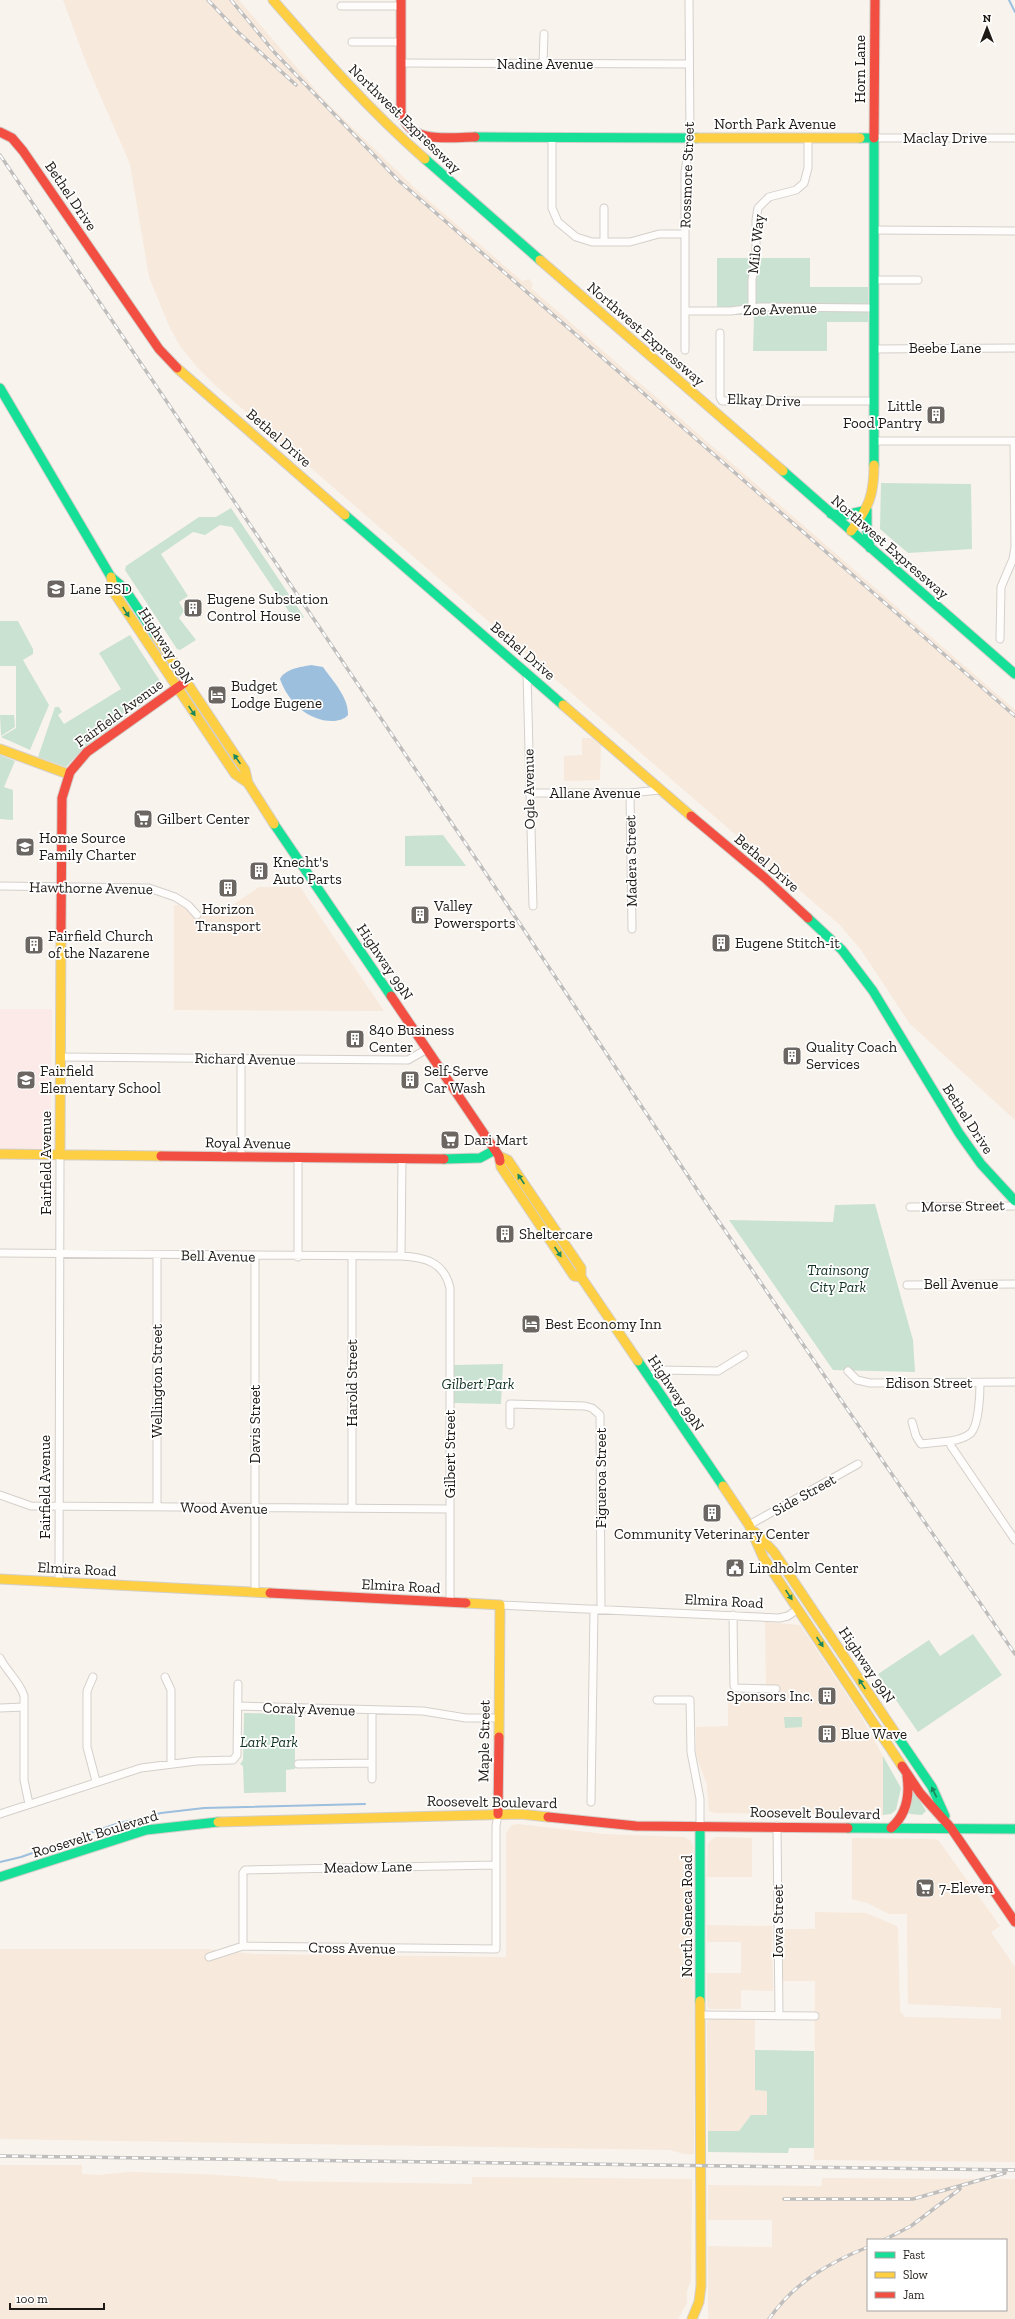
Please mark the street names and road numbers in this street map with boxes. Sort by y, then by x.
street label: Horn Lane [851,35,869,103]
street label: Nadine Avenue [497,55,593,73]
street label: Northwest Expressway [345,61,465,178]
street label: North Park Avenue [714,115,836,133]
street label: Rossmore Street [676,121,698,229]
street label: Maclay Drive [903,129,987,147]
street label: Bethel Drive [41,158,101,234]
street label: Milo Way [744,213,768,275]
street label: Northwest Expressway [584,278,709,390]
street label: Zoe Avenue [743,299,817,319]
street label: Beebe Lane [909,339,981,357]
street label: Elkay Drive [727,390,801,410]
street label: Bethel Drive [243,405,315,471]
street label: Northwest Expressway [828,491,953,603]
street label: Highway 99N [134,604,198,688]
street label: Bethel Drive [487,618,559,684]
street label: Fairfield Avenue [72,675,166,751]
street label: Ogle Avenue [519,749,539,829]
street label: Allane Avenue [549,784,641,802]
street label: Madera Street [621,814,641,907]
street label: Bethel Drive [731,830,803,896]
street label: Hawthorne Avenue [29,878,153,898]
street label: Highway 99N [353,920,417,1004]
street label: Richard Avenue [194,1049,296,1069]
street label: Bethel Drive [939,1081,997,1157]
street label: Fairfield Avenue [37,1111,55,1215]
street label: Royal Avenue [205,1133,291,1153]
street label: Morse Street [921,1196,1005,1216]
street label: Bell Avenue [181,1246,255,1266]
street label: Bell Avenue [924,1275,998,1293]
street label: Wellington Street [148,1323,166,1438]
street label: Harold Street [343,1339,361,1427]
street label: Highway 99N [644,1351,708,1435]
street label: Edison Street [885,1374,973,1392]
street label: Davis Street [246,1384,264,1463]
street label: Gilbert Street [441,1409,459,1498]
street label: Figueroa Street [592,1427,610,1528]
street label: Fairfield Avenue [36,1435,54,1539]
street label: Side Street [769,1470,840,1520]
street label: Wood Avenue [180,1498,268,1518]
street label: Elmira Road [37,1558,118,1580]
street label: Elmira Road [361,1575,442,1597]
street label: Elmira Road [684,1590,765,1612]
street label: Highway 99N [835,1623,899,1707]
street label: Coraly Avenue [262,1698,356,1720]
street label: Maple Street [474,1699,494,1782]
street label: Roosevelt Boulevard [427,1792,558,1812]
street label: Roosevelt Boulevard [750,1803,881,1823]
street label: Roosevelt Boulevard [30,1806,161,1862]
street label: North Seneca Road [678,1854,696,1977]
street label: Meadow Lane [324,1857,412,1877]
street label: Iowa Street [769,1884,787,1958]
street label: Cross Avenue [308,1938,396,1958]

